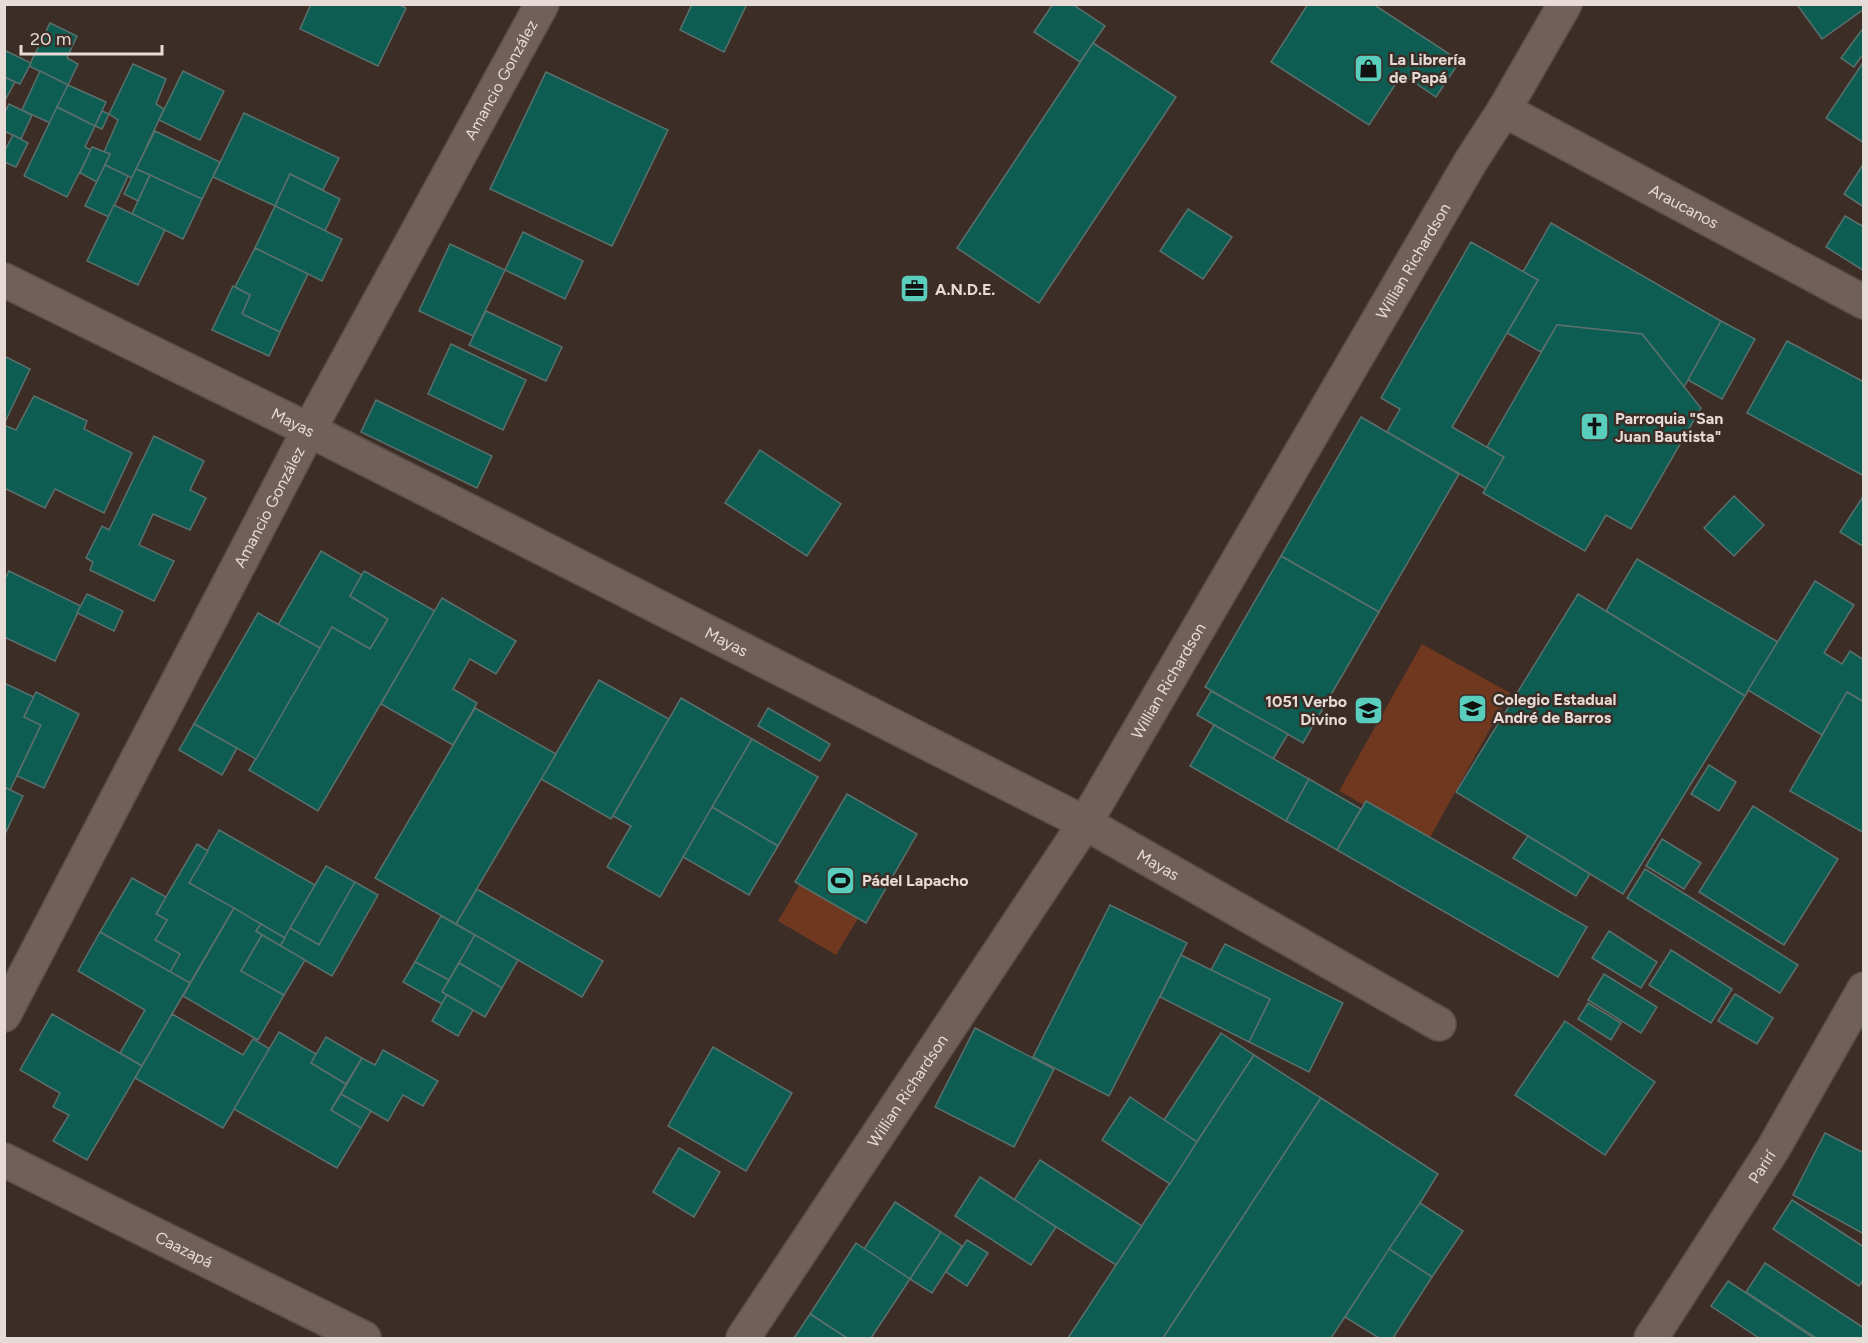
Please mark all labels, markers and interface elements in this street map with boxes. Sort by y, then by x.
street label: Amancio González [461,17,542,143]
scale bar [21,18,162,56]
text: 20 m [30,28,71,50]
place label: La Librería de Papá [1389,50,1466,87]
shop icon: La Librería de Papá [1352,52,1384,84]
street label: Araucanos [1646,180,1722,233]
street label: Willian Richardson [1372,200,1454,322]
office icon: A.N.D.E. [898,273,930,305]
place label: A.N.D.E. [935,280,995,299]
street label: Mayas [268,404,317,441]
place label: Parroquia "San Juan Bautista" [1615,409,1723,446]
church icon: Parroquia "San Juan Bautista" [1578,411,1610,443]
street label: Amancio González [230,443,309,571]
street label: Willian Richardson [1127,619,1210,742]
street label: Mayas [702,623,751,661]
place label: Colegio Estadual André de Barros [1493,690,1616,727]
place label: 1051 Verbo Divino [1265,692,1347,729]
school or university icon: Colegio Estadual André de Barros [1456,692,1488,724]
school or university icon: 1051 Verbo Divino [1352,694,1384,726]
street label: Mayas [1134,846,1182,885]
sports icon: Pádel Lapacho [825,864,857,896]
place label: Pádel Lapacho [862,871,968,890]
street label: Willian Richardson [864,1031,952,1151]
street label: Parirí [1744,1146,1780,1187]
street label: Caazapá [152,1227,216,1272]

